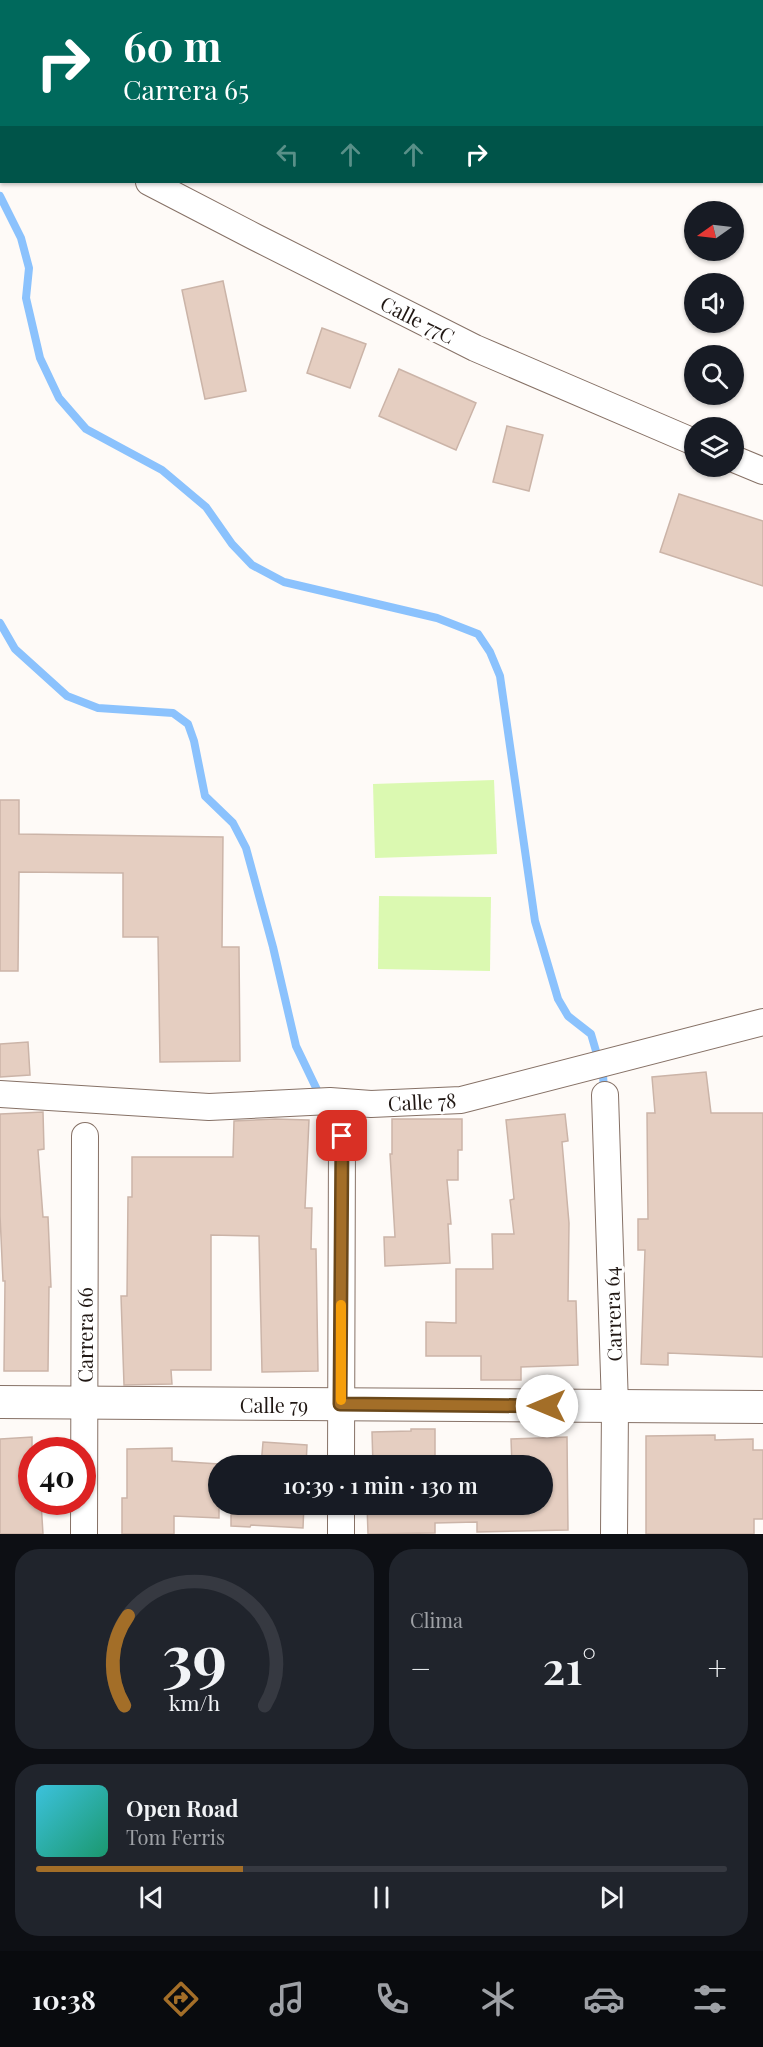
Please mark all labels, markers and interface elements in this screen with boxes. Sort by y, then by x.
text: 60 m [123,17,221,73]
icon: right [24,24,102,102]
text: Carrera 65 [123,71,249,107]
icon: left [271,138,304,171]
icon: ahead [334,138,367,171]
icon: ahead [397,138,430,171]
icon: right [460,138,493,171]
north arrow [684,201,744,261]
map controls [684,201,744,477]
button: sound [684,273,744,333]
street label: Calle 77C [376,289,460,349]
button: search [684,345,744,405]
button: layers [684,417,744,477]
street label: Calle 78 [387,1086,457,1116]
pin [316,1110,367,1161]
icon: arrive [325,1119,358,1152]
street label: Carrera 64 [597,1266,627,1362]
street label: Carrera 66 [71,1287,98,1383]
position arrow [515,1374,579,1438]
street label: Calle 79 [240,1391,308,1418]
speed limit sign: 40 [18,1437,96,1515]
text: 10:39 · 1 min · 130 m [283,1470,478,1500]
text: Clima [410,1606,463,1633]
text: 39 [162,1612,227,1696]
text: 21° [543,1636,596,1696]
text: − [410,1645,431,1689]
text: + [708,1645,727,1689]
text: km/h [169,1688,221,1716]
text: Open Road [126,1793,238,1823]
text: Tom Ferris [126,1823,225,1850]
icon: previous [135,1881,168,1914]
icon: pause [365,1881,398,1914]
icon: next [595,1881,628,1914]
icon: directions [160,1978,202,2020]
icon: music [266,1978,308,2020]
icon: phone [371,1978,413,2020]
icon: climate [477,1978,519,2020]
icon: car [583,1978,625,2020]
icon: filters [689,1978,731,2020]
text: 10:38 [32,1981,96,2017]

